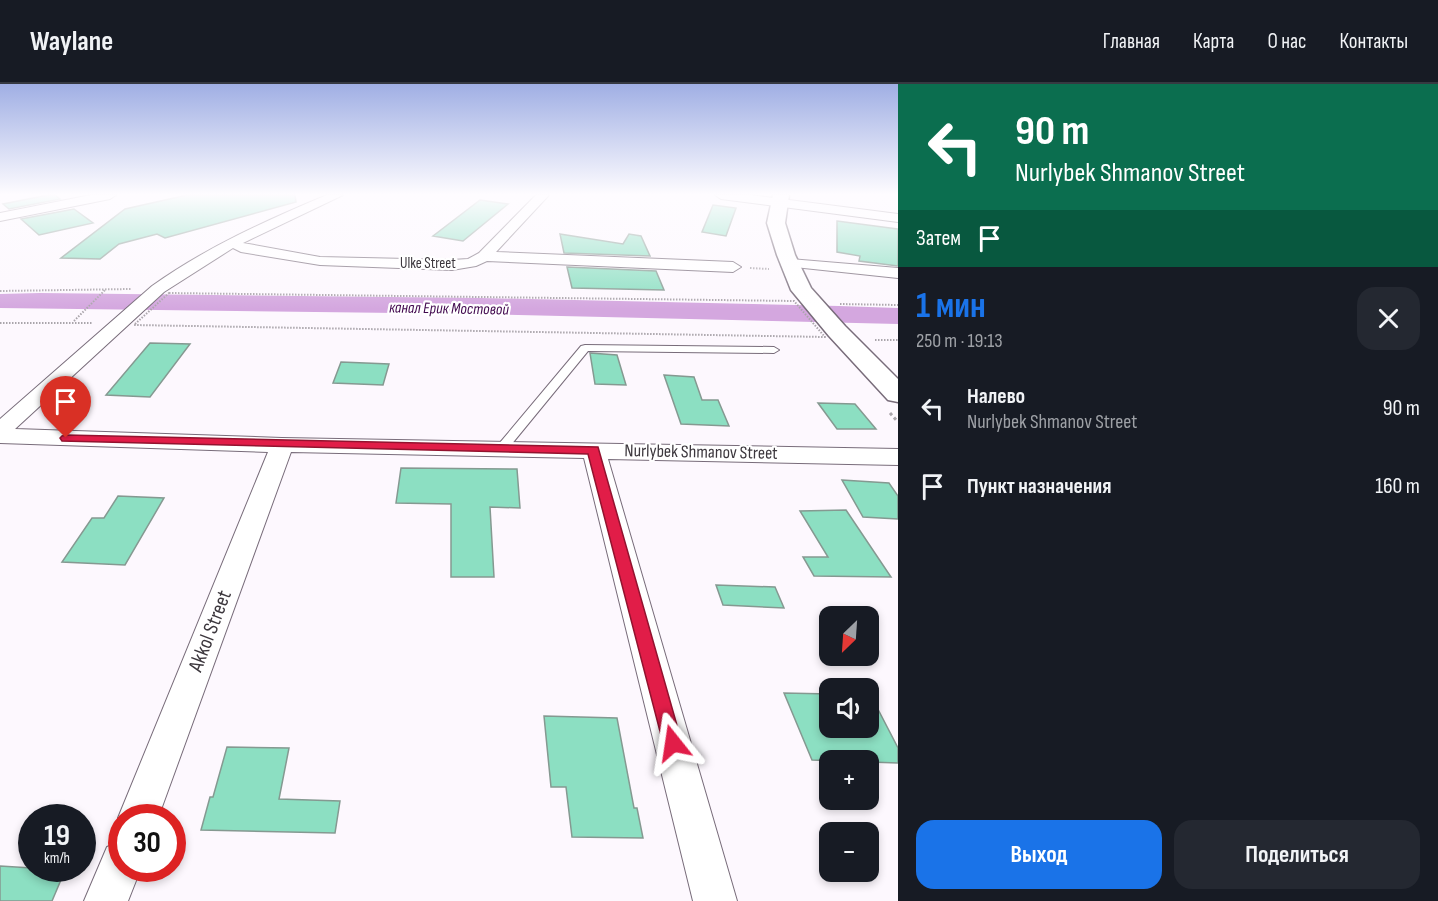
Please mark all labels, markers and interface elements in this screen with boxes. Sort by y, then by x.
text: Waylane [30,25,113,58]
text: Главная [1103,29,1160,54]
text: Карта [1193,29,1234,54]
text: О нас [1267,29,1306,54]
text: Контакты [1339,29,1408,54]
text: 90 m [1015,106,1089,157]
icon: left [916,108,994,186]
text: Nurlybek Shmanov Street [1015,157,1245,189]
icon: arrive [973,222,1006,255]
text: Затем [916,225,961,252]
street label: Ulke Street [400,254,456,273]
text: 1 мин [916,285,986,328]
button: close [1357,287,1420,350]
water label: канал Ерик Мостовой [389,298,510,320]
text: 250 m · 19:13 [916,329,1003,353]
pin [40,376,91,438]
text: Налево [967,383,1025,410]
icon: arrive [49,385,82,418]
icon: left [916,392,949,425]
text: 90 m [1383,395,1420,422]
text: Nurlybek Shmanov Street [967,410,1137,434]
street label: Nurlybek Shmanov Street [624,440,778,464]
icon: arrive [916,470,949,503]
text: Пункт назначения [967,473,1111,500]
text: 160 m [1375,473,1420,500]
street label: Akkol Street [183,587,237,676]
north arrow [819,606,879,666]
map controls [819,606,879,882]
button: sound [819,678,879,738]
position arrow [641,711,705,775]
button: + [819,750,879,810]
speed limit sign: 30 [108,804,186,882]
text: 19 [44,818,70,854]
button: Выход [916,820,1162,889]
button: Поделиться [1174,820,1420,889]
button: − [819,822,879,882]
text: km/h [44,849,70,868]

